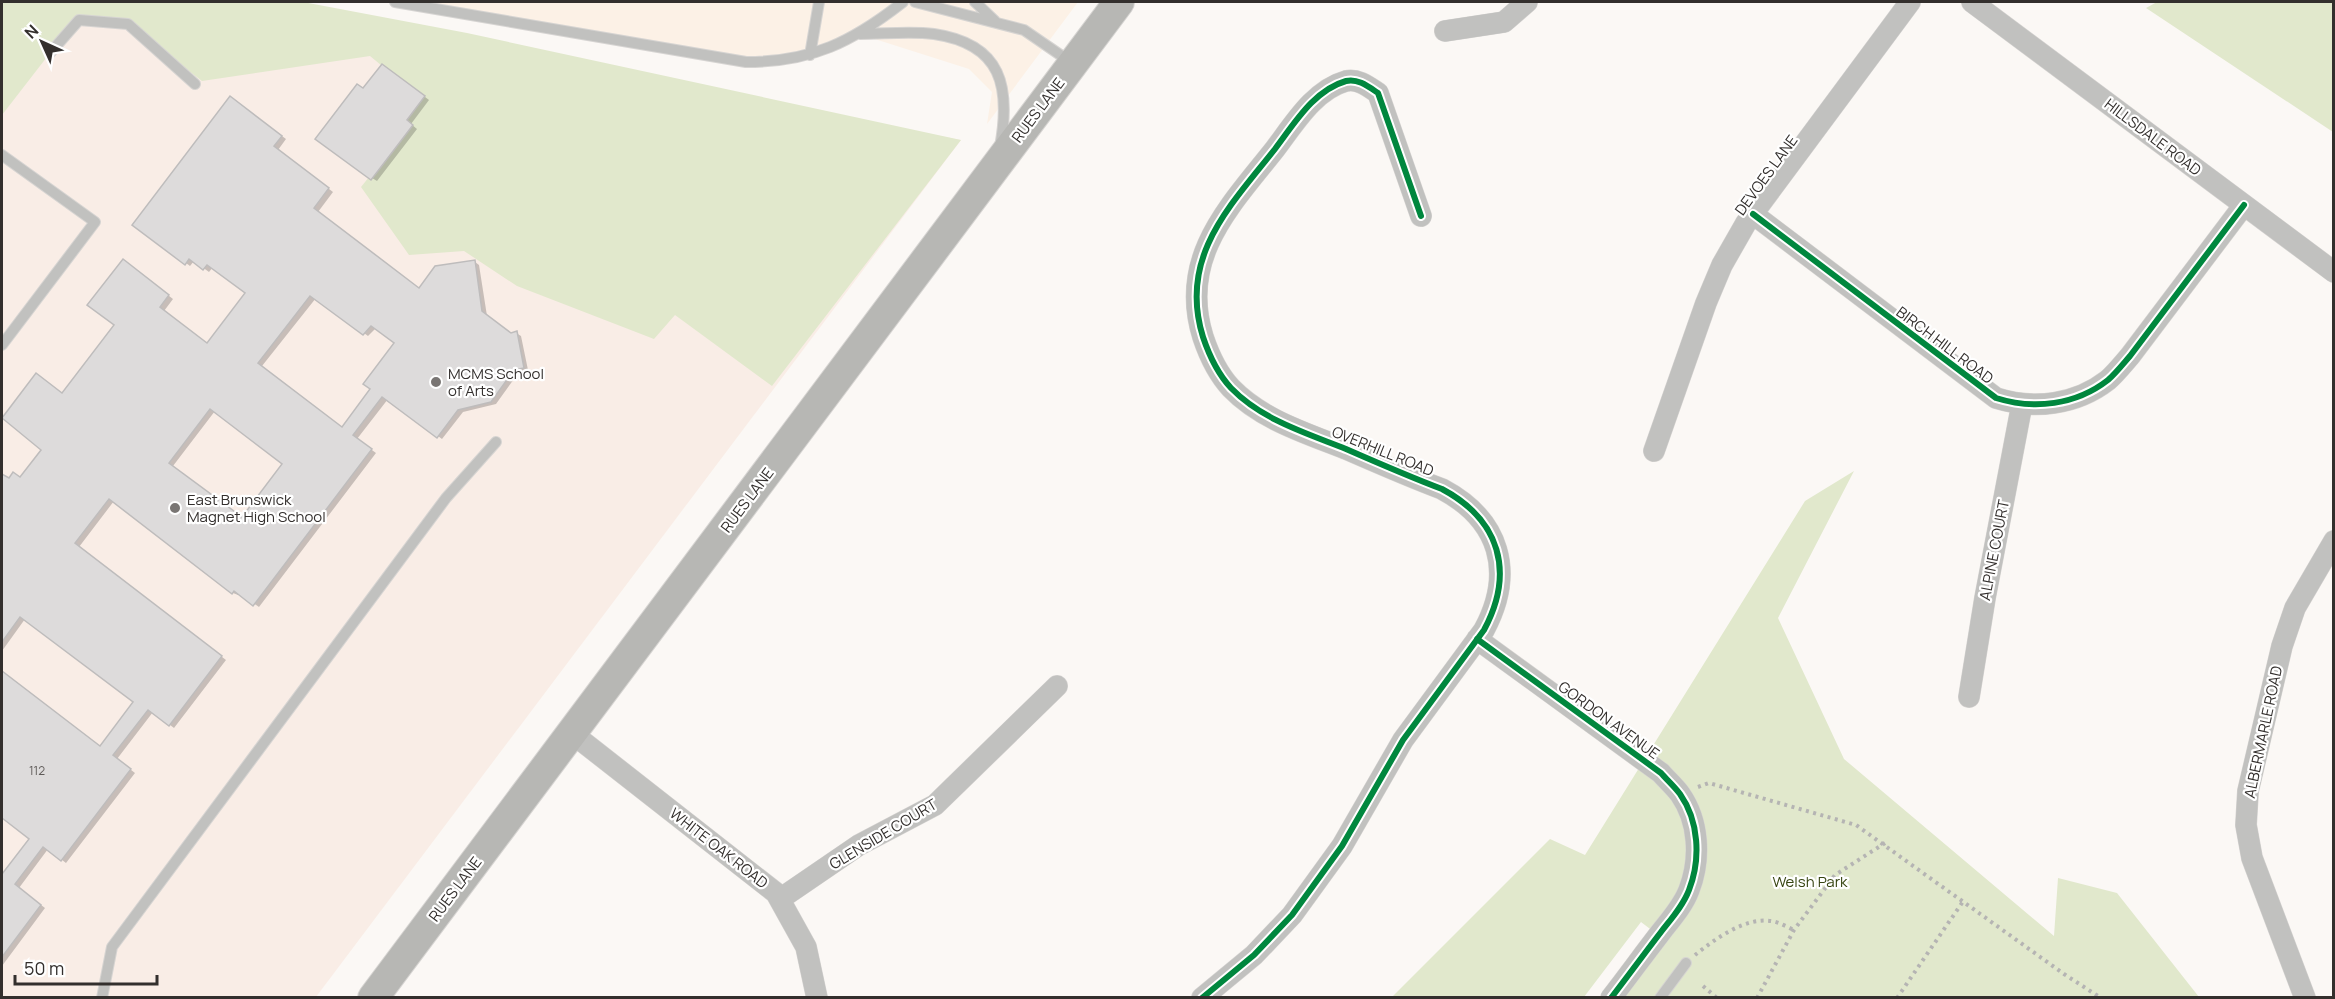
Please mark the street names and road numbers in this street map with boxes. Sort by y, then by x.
street label: RUES LANE [1007,73,1069,147]
street label: HILLSDALE ROAD [2100,94,2206,180]
street label: DEVOES LANE [1730,131,1802,219]
street label: BIRCH HILL ROAD [1892,301,1998,389]
street label: OVERHILL ROAD [1329,421,1437,481]
street label: RUES LANE [716,463,778,537]
street label: ALPINE COURT [1974,498,2014,602]
street label: ALBERMARLE ROAD [2239,664,2287,800]
street label: GORDON AVENUE [1554,676,1664,764]
street label: GLENSIDE COURT [825,794,941,874]
street label: WHITE OAK ROAD [665,803,773,893]
street label: RUES LANE [424,852,486,926]

